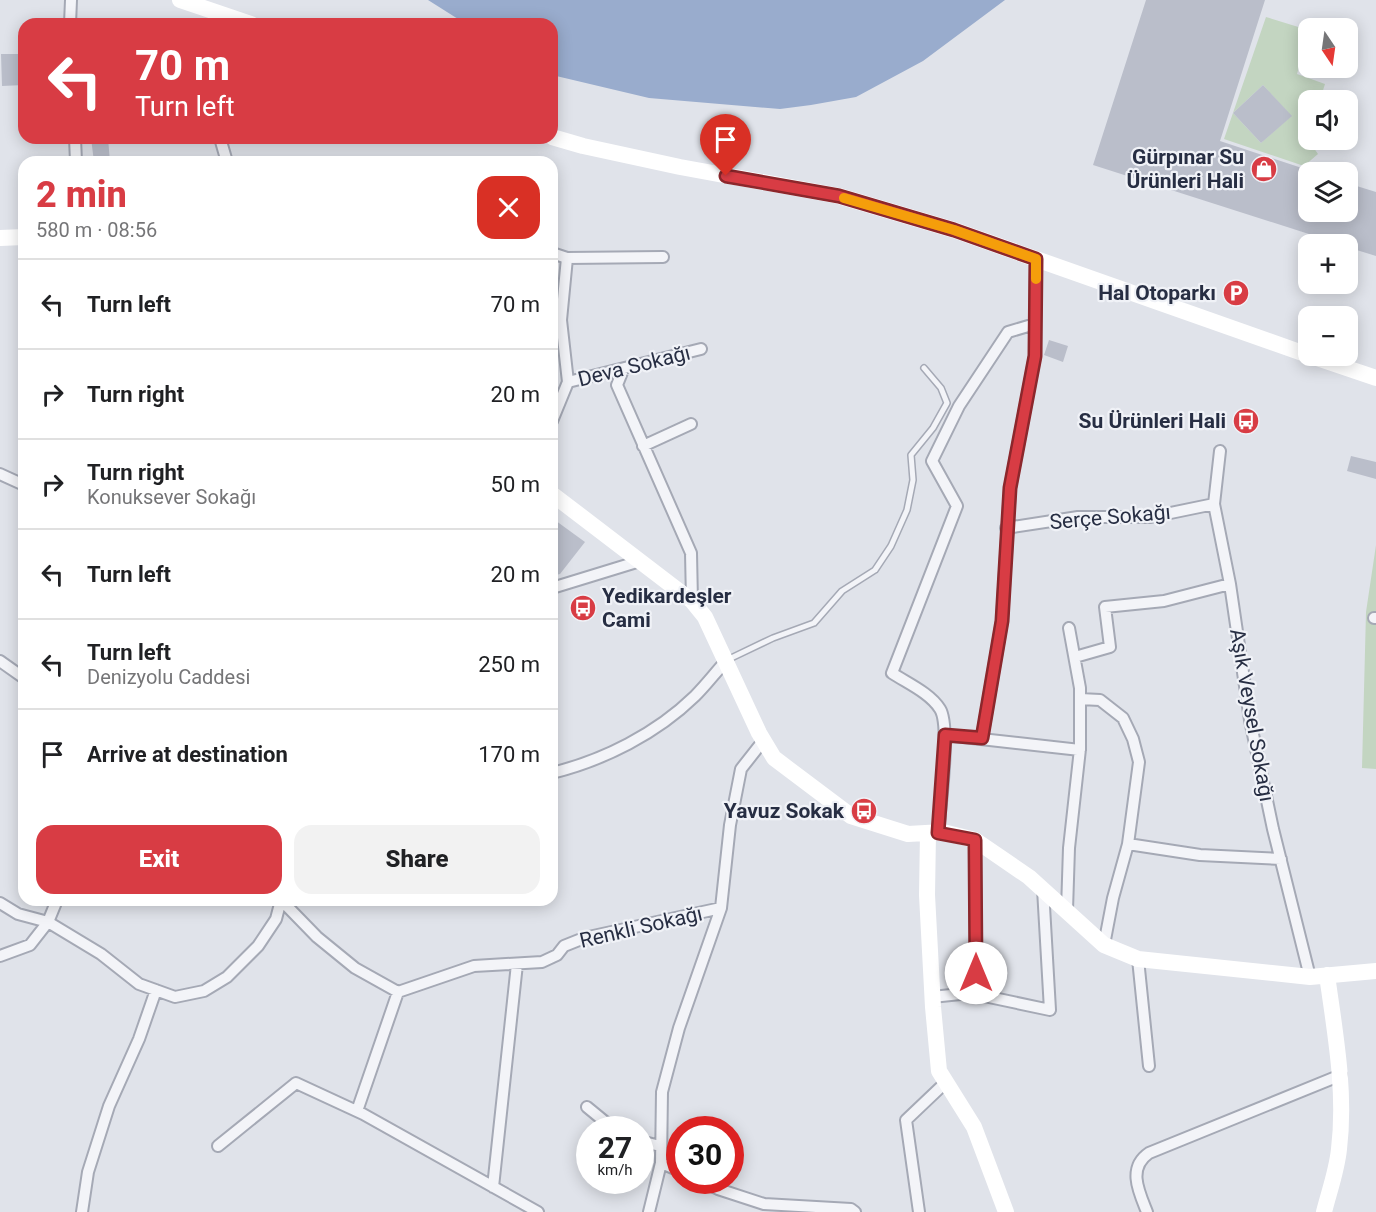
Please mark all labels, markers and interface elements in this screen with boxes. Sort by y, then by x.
north arrow [1298,18,1358,78]
map controls [1298,18,1358,366]
text: 70 m [135,41,230,90]
icon: left [36,42,114,120]
button: sound [1298,90,1358,150]
text: Turn left [135,91,235,123]
pin [700,114,751,176]
icon: arrive [709,123,742,156]
place label: Gürpınar Su Ürünleri Hali [1126,145,1244,193]
shop icon: Gürpınar Su Ürünleri Hali [1249,154,1279,184]
button: layers [1298,162,1358,222]
text: 2 min [36,174,127,216]
button: close [477,176,540,239]
text: 580 m · 08:56 [36,218,157,242]
button: + [1298,234,1358,294]
parking icon: Hal Otoparkı [1221,278,1251,308]
place label: Hal Otoparkı [1098,281,1216,305]
icon: left [36,288,69,321]
text: Turn left [87,292,171,317]
text: 70 m [491,292,540,317]
button: − [1298,306,1358,366]
street label: Deva Sokağı [575,340,693,392]
icon: right [36,378,69,411]
text: Turn right [87,382,184,407]
text: 20 m [491,382,540,407]
bus stop icon: Su Ürünleri Hali [1231,406,1261,436]
place label: Su Ürünleri Hali [1078,409,1226,433]
text: Turn right [87,460,184,485]
icon: right [36,468,69,501]
text: 50 m [491,472,540,497]
text: Konuksever Sokağı [87,485,256,509]
street label: Serçe Sokağı [1048,500,1172,534]
icon: left [36,558,69,591]
text: Turn left [87,562,171,587]
text: 20 m [491,562,540,587]
place label: Yedikardeşler Cami [602,584,732,632]
bus stop icon: Yedikardeşler Cami [568,593,598,623]
street label: Aşık Veysel Sokağı [1225,627,1279,803]
text: Turn left [87,640,171,665]
icon: left [36,648,69,681]
text: 250 m [478,652,540,677]
text: Denizyolu Caddesi [87,665,250,689]
icon: arrive [36,738,69,771]
text: Arrive at destination [87,742,288,767]
text: 170 m [478,742,540,767]
bus stop icon: Yavuz Sokak [849,796,879,826]
place label: Yavuz Sokak [724,799,845,823]
button: Exit [36,825,282,894]
button: Share [294,825,540,894]
street label: Renkli Sokağı [577,901,705,953]
position arrow [944,941,1008,1005]
speed limit sign: 30 [666,1116,744,1194]
text: 27 [598,1130,632,1165]
text: km/h [597,1161,633,1179]

